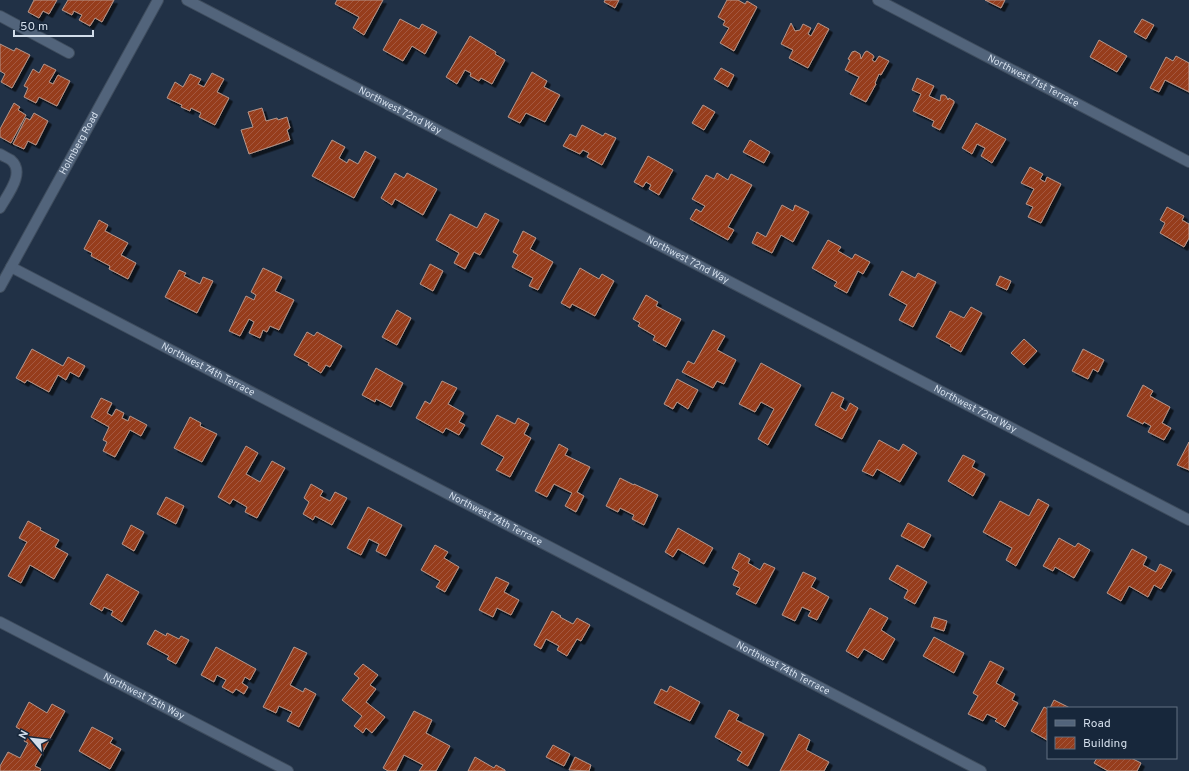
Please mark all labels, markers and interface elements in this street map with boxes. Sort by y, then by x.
scale bar [14,12,93,38]
text: 50 m [20,19,48,35]
street label: Northwest 71st Terrace [985,52,1081,110]
street label: Northwest 72nd Way [356,84,444,137]
street label: Holmberg Road [57,110,102,177]
street label: Northwest 72nd Way [644,233,731,287]
street label: Northwest 74th Terrace [159,340,257,399]
street label: Northwest 72nd Way [931,382,1019,436]
street label: Northwest 74th Terrace [446,489,545,548]
street label: Northwest 74th Terrace [734,638,832,698]
street label: Northwest 75th Way [101,670,187,723]
legend [1047,707,1177,759]
text: Road [1083,716,1111,732]
north arrow [12,719,52,759]
text: N [16,728,32,742]
text: Building [1083,736,1127,752]

